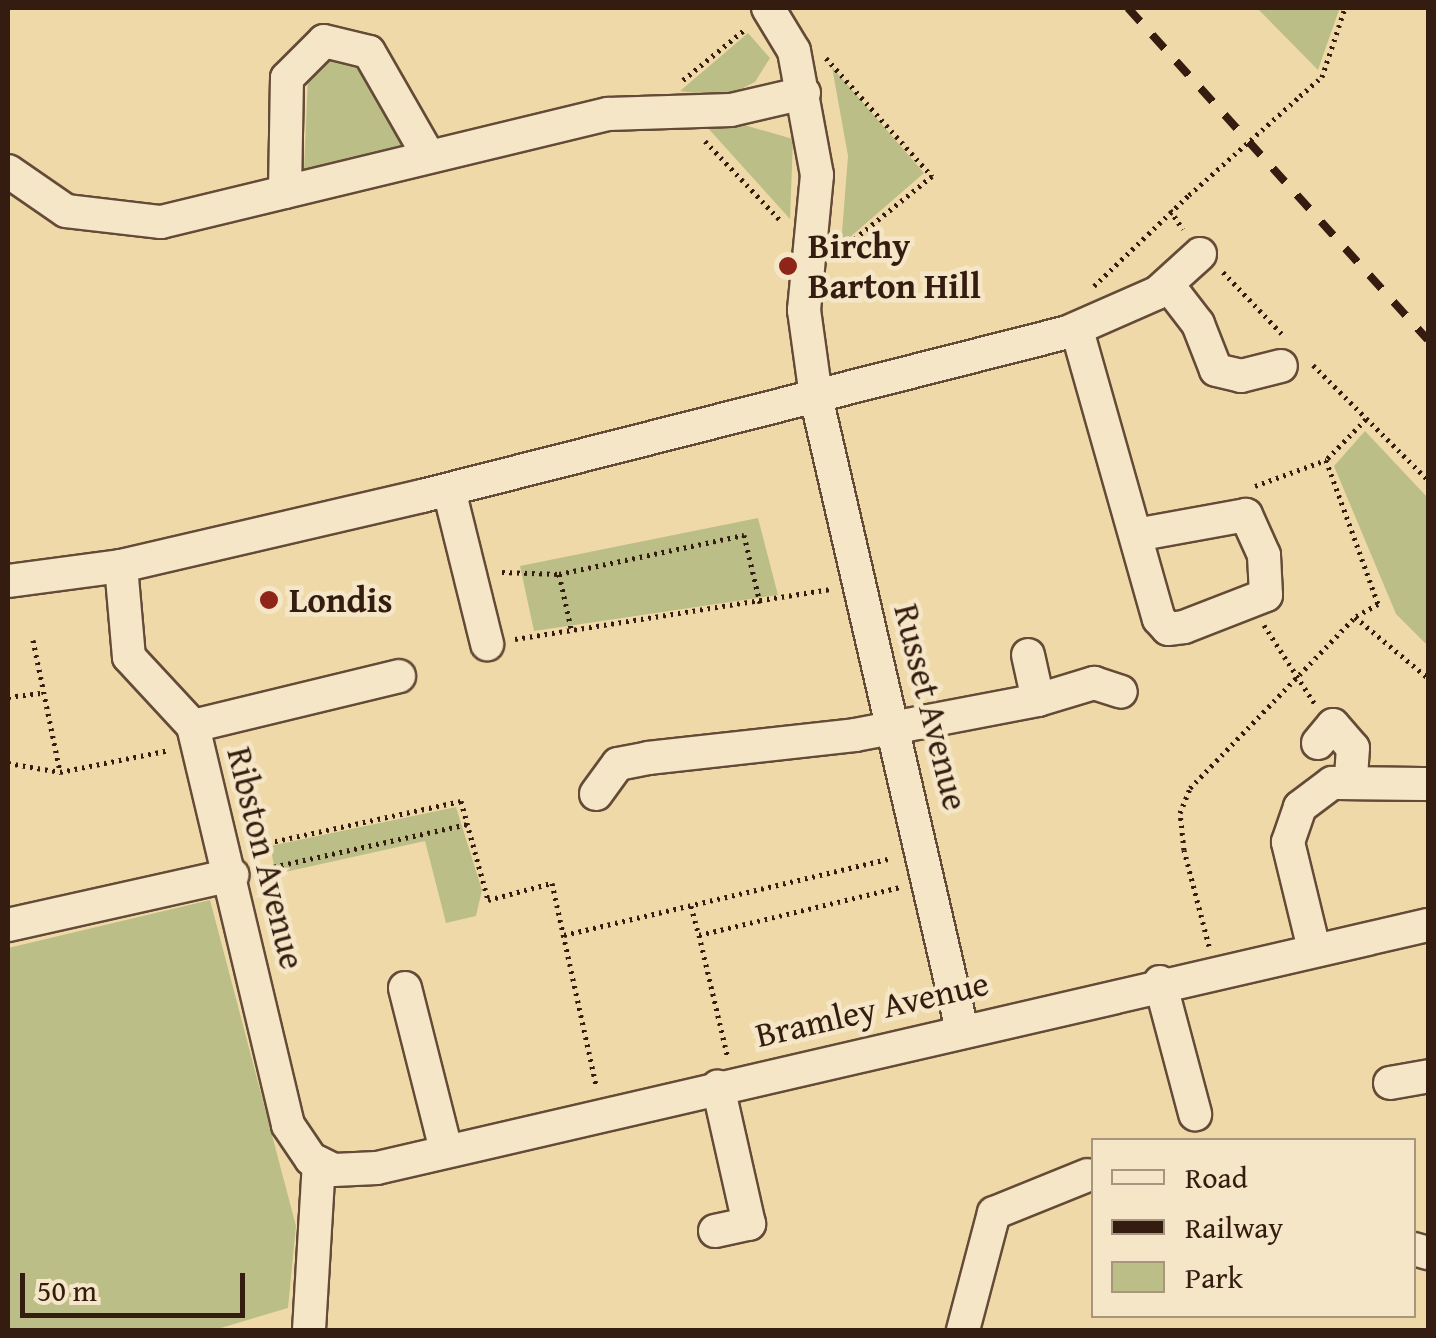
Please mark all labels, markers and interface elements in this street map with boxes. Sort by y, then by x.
place label: Birchy Barton Hill [808,225,981,307]
marker: Birchy Barton Hill [777,255,799,277]
place label: Londis [289,579,392,621]
marker: Londis [258,589,280,611]
street label: Russet Avenue [885,600,977,814]
street label: Ribston Avenue [218,743,314,973]
street label: Bramley Avenue [751,962,993,1056]
legend [1091,1138,1416,1318]
text: Road [1185,1155,1248,1199]
text: Railway [1185,1205,1283,1249]
scale bar [25,1253,250,1315]
text: Park [1185,1255,1243,1299]
text: 50 m [37,1268,97,1312]

